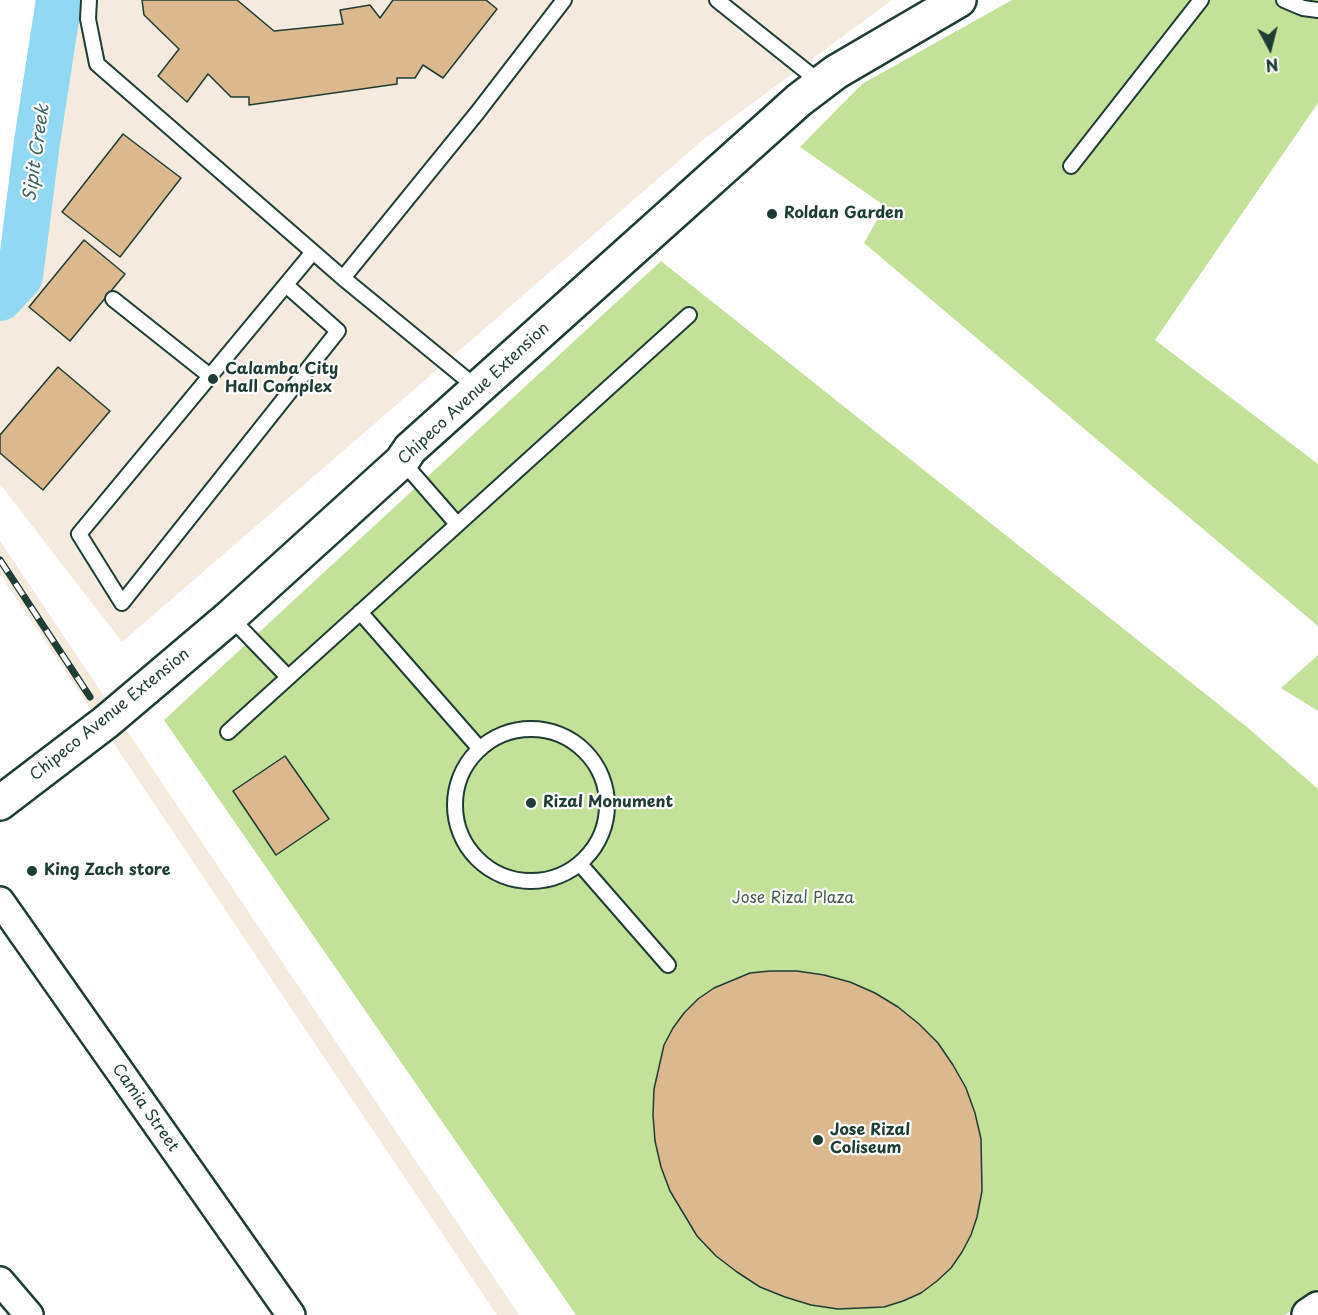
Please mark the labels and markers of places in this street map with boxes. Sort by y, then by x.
place label: Roldan Garden [784,204,904,224]
marker: Roldan Garden [765,207,779,221]
place label: Calamba City Hall Complex [225,360,338,398]
marker: Calamba City Hall Complex [206,372,220,386]
place label: Rizal Monument [543,793,673,813]
marker: Rizal Monument [524,796,538,810]
place label: King Zach store [44,861,171,881]
marker: King Zach store [25,864,39,878]
place label: Jose Rizal Coliseum [830,1121,910,1159]
marker: Jose Rizal Coliseum [811,1133,825,1147]

